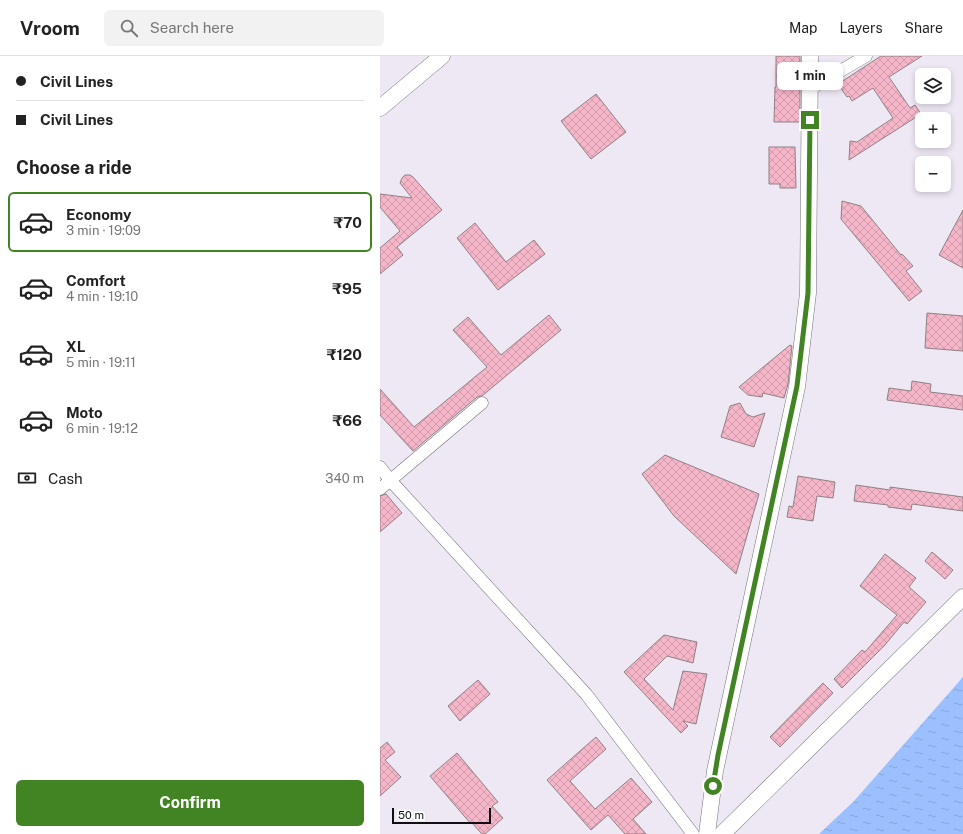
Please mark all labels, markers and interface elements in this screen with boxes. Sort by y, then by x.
search box [104,10,384,46]
text: Vroom [20,17,80,39]
icon: search [118,17,140,39]
text: Search here [150,19,234,36]
text: Map [789,20,817,36]
text: Layers [839,20,883,36]
text: Share [905,20,943,36]
callout: 1 min [777,62,843,90]
text: 1 min [794,68,826,83]
map controls [915,68,951,192]
button: layers [915,68,951,104]
text: Civil Lines [40,73,113,90]
text: Civil Lines [40,111,113,128]
route end [801,111,819,129]
button: + [915,112,951,148]
button: − [915,156,951,192]
text: Choose a ride [16,157,132,178]
icon: car [18,204,54,240]
text: Economy [66,206,131,223]
text: ₹70 [333,214,362,231]
text: 3 min · 19:09 [66,223,141,238]
icon: car [18,270,54,306]
text: Comfort [66,272,126,289]
text: ₹95 [332,280,362,297]
text: 4 min · 19:10 [66,289,138,304]
icon: car [18,336,54,372]
text: XL [66,338,85,355]
text: ₹120 [327,346,362,363]
text: 5 min · 19:11 [66,355,136,370]
icon: car [18,402,54,438]
text: Moto [66,404,103,421]
text: ₹66 [333,412,362,429]
text: 6 min · 19:12 [66,421,138,436]
icon: cash [16,467,38,489]
text: Cash [48,470,83,487]
text: 340 m [325,471,364,486]
route start [704,777,722,795]
button: Confirm [16,780,364,826]
scale bar [392,806,491,825]
text: 50 m [398,809,424,821]

